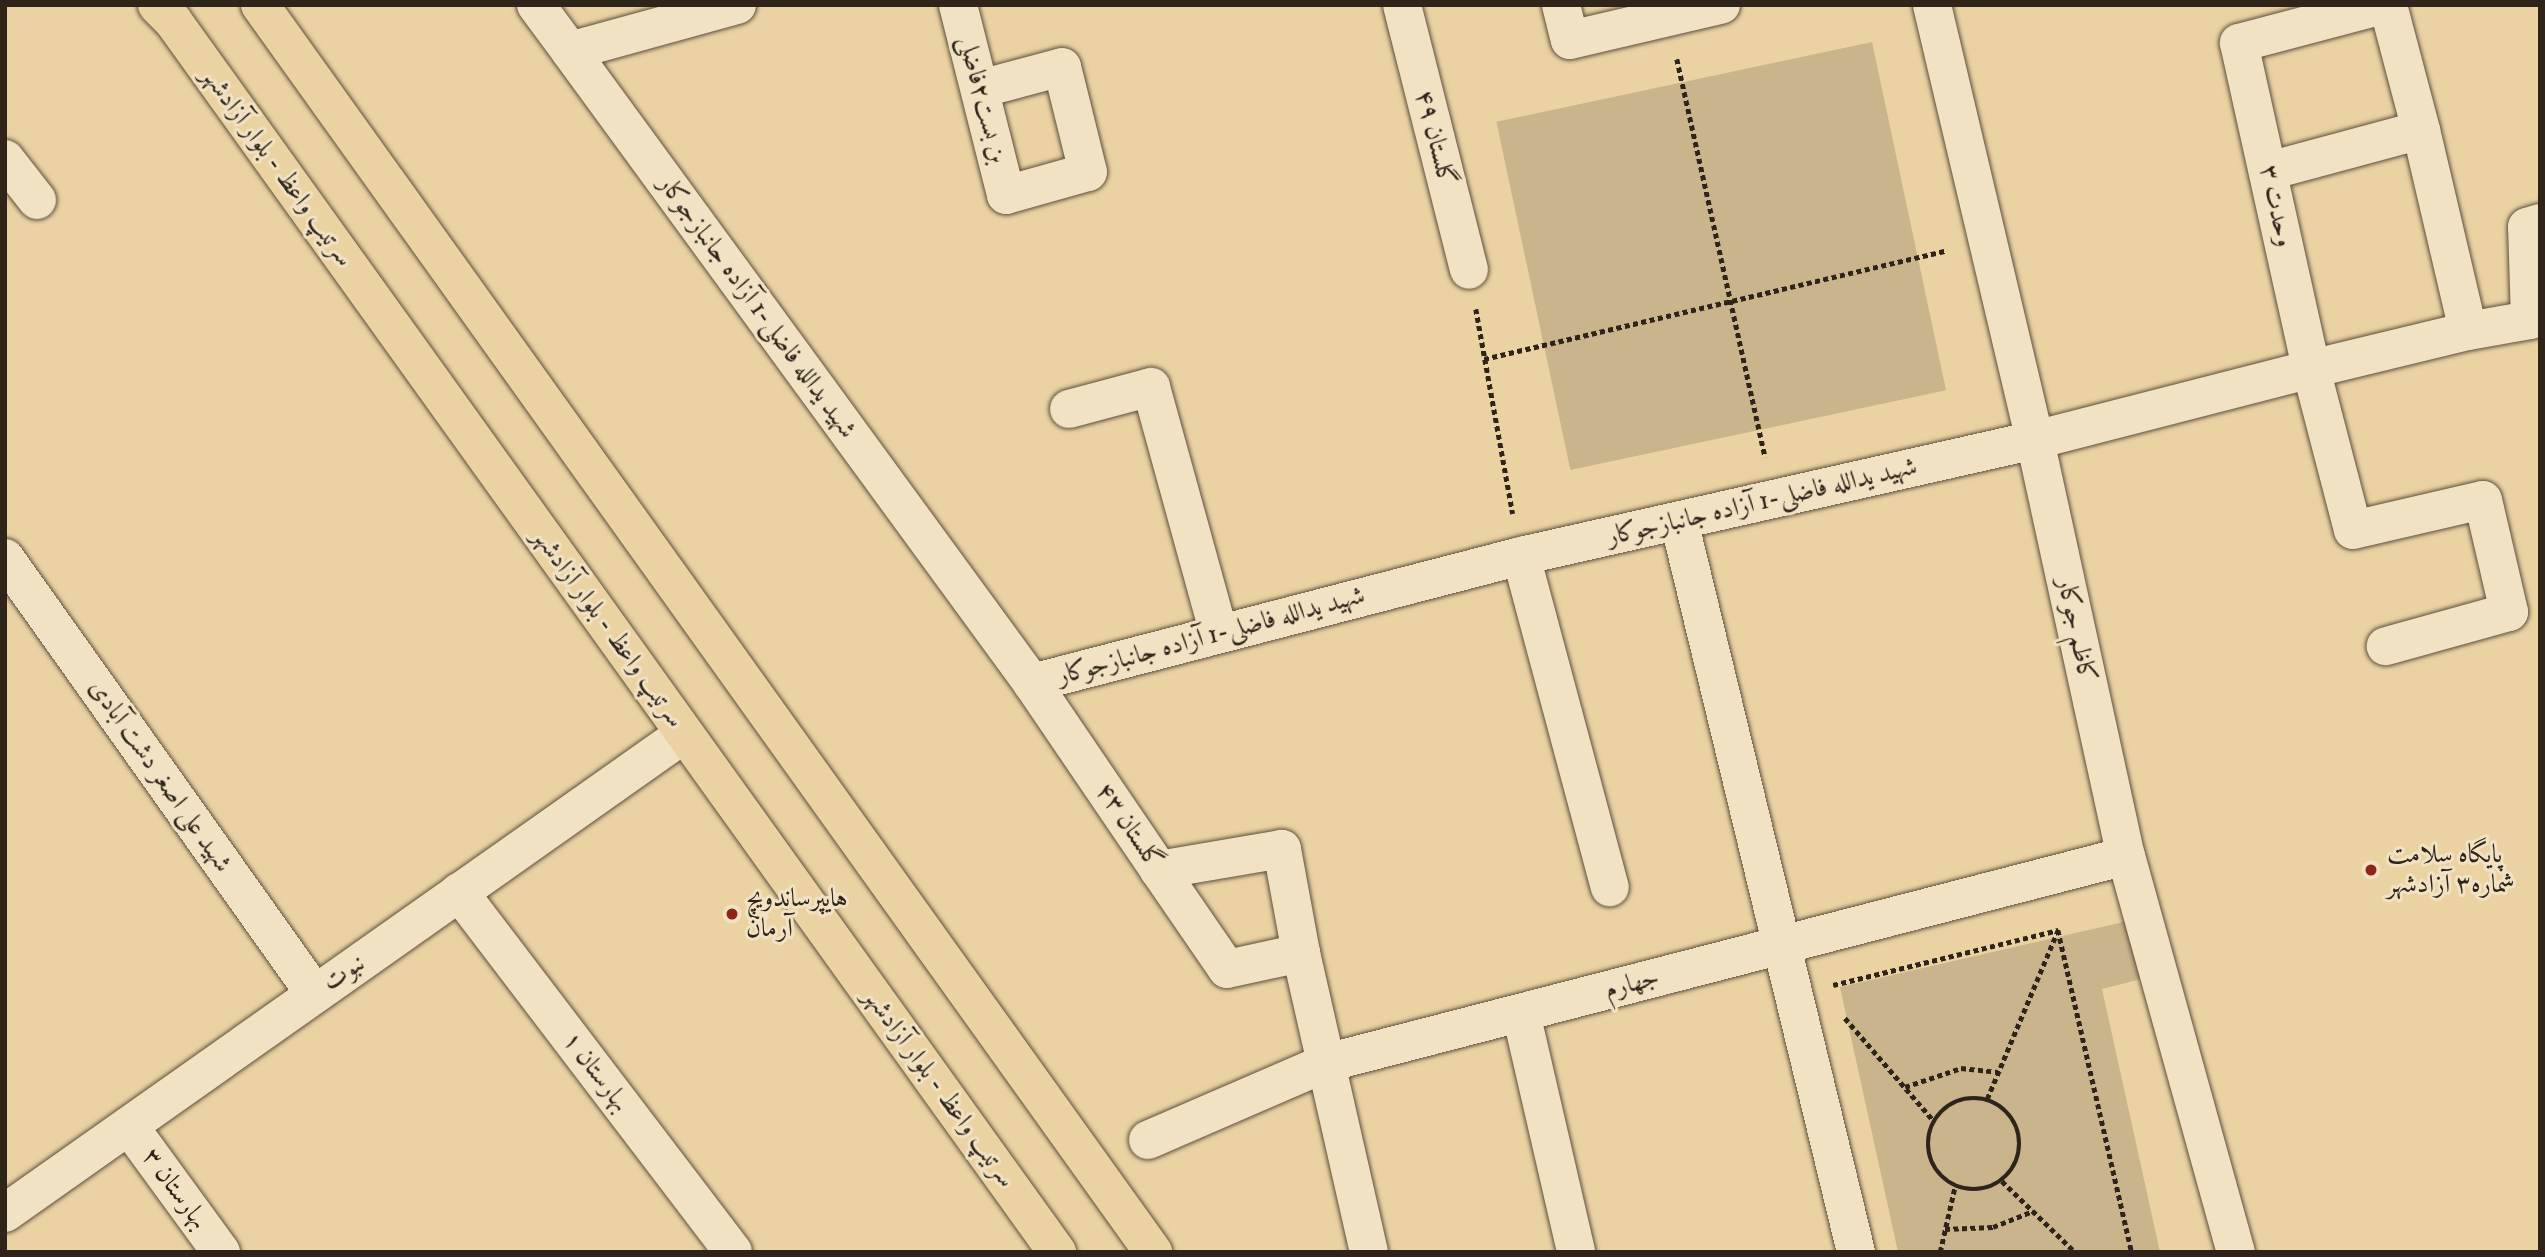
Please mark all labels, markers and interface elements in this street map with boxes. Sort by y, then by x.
street label: بن بست۲فاضلی [951,33,1013,167]
street label: سرتیپ واعظ - بلوار آزادشهر [194,61,360,273]
street label: گلستان ۴۹ [1408,87,1462,189]
street label: وحدت ۳ [2252,162,2300,250]
street label: شهید یدالله فاضلی-1 آزاده جانبازجوکار [651,169,863,445]
street label: شهید یدالله فاضلی-1 آزاده جانبازجوکار [1604,451,1920,553]
street label: سرتیپ واعظ - بلوار آزادشهر [525,522,691,734]
street label: کاظم جوکار [2050,575,2102,685]
street label: شهید یدالله فاضلی-1 آزاده جانبازجوکار [1054,580,1368,692]
street label: شهید علی اصغر دشت آبادی [82,673,238,879]
street label: گلستان ۴۳ [1089,777,1169,875]
place label: پایگاه سلامت شماره۳ آزادشهر [2387,839,2515,900]
marker: پایگاه سلامت شماره۳ آزادشهر [2361,860,2381,880]
place label: هایپرساندویچ آرمان [746,883,848,944]
marker: هایپرساندویچ آرمان [724,906,740,922]
street label: نبوت [317,947,371,999]
street label: جهارم [1601,962,1663,1006]
street label: سرتیپ واعظ - بلوار آزادشهر [856,982,1022,1194]
street label: بهارستان ۱ [556,1026,636,1118]
street label: بهارستان ۳ [135,1142,215,1236]

